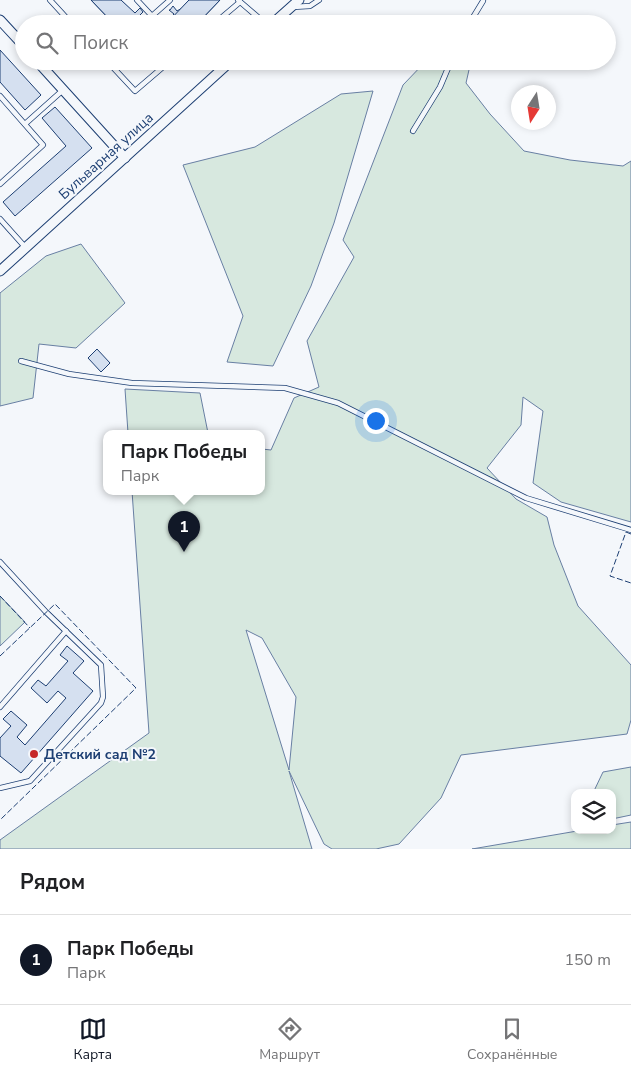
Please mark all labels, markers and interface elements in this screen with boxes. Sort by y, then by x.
search box [15,15,616,70]
icon: search [33,29,61,57]
text: Поиск [73,30,128,56]
north arrow [511,85,556,130]
street label: Бульварная улица [55,108,157,204]
your location [363,408,389,434]
popup [103,430,265,495]
text: Парк Победы [121,439,247,465]
text: Парк [121,465,159,487]
pin: 1 [168,511,200,552]
place label: Детский сад №2 [44,745,156,764]
marker: Детский сад №2 [28,748,40,760]
map controls [571,789,616,834]
button: layers [571,789,616,834]
text: Рядом [20,868,85,896]
text: Парк Победы [67,936,194,962]
text: 1 [31,949,41,971]
text: 150 m [564,949,611,971]
text: Парк [67,962,106,984]
tab: Карта [74,1015,112,1064]
tab: Маршрут [259,1015,320,1064]
tab: Сохранённые [467,1015,557,1064]

